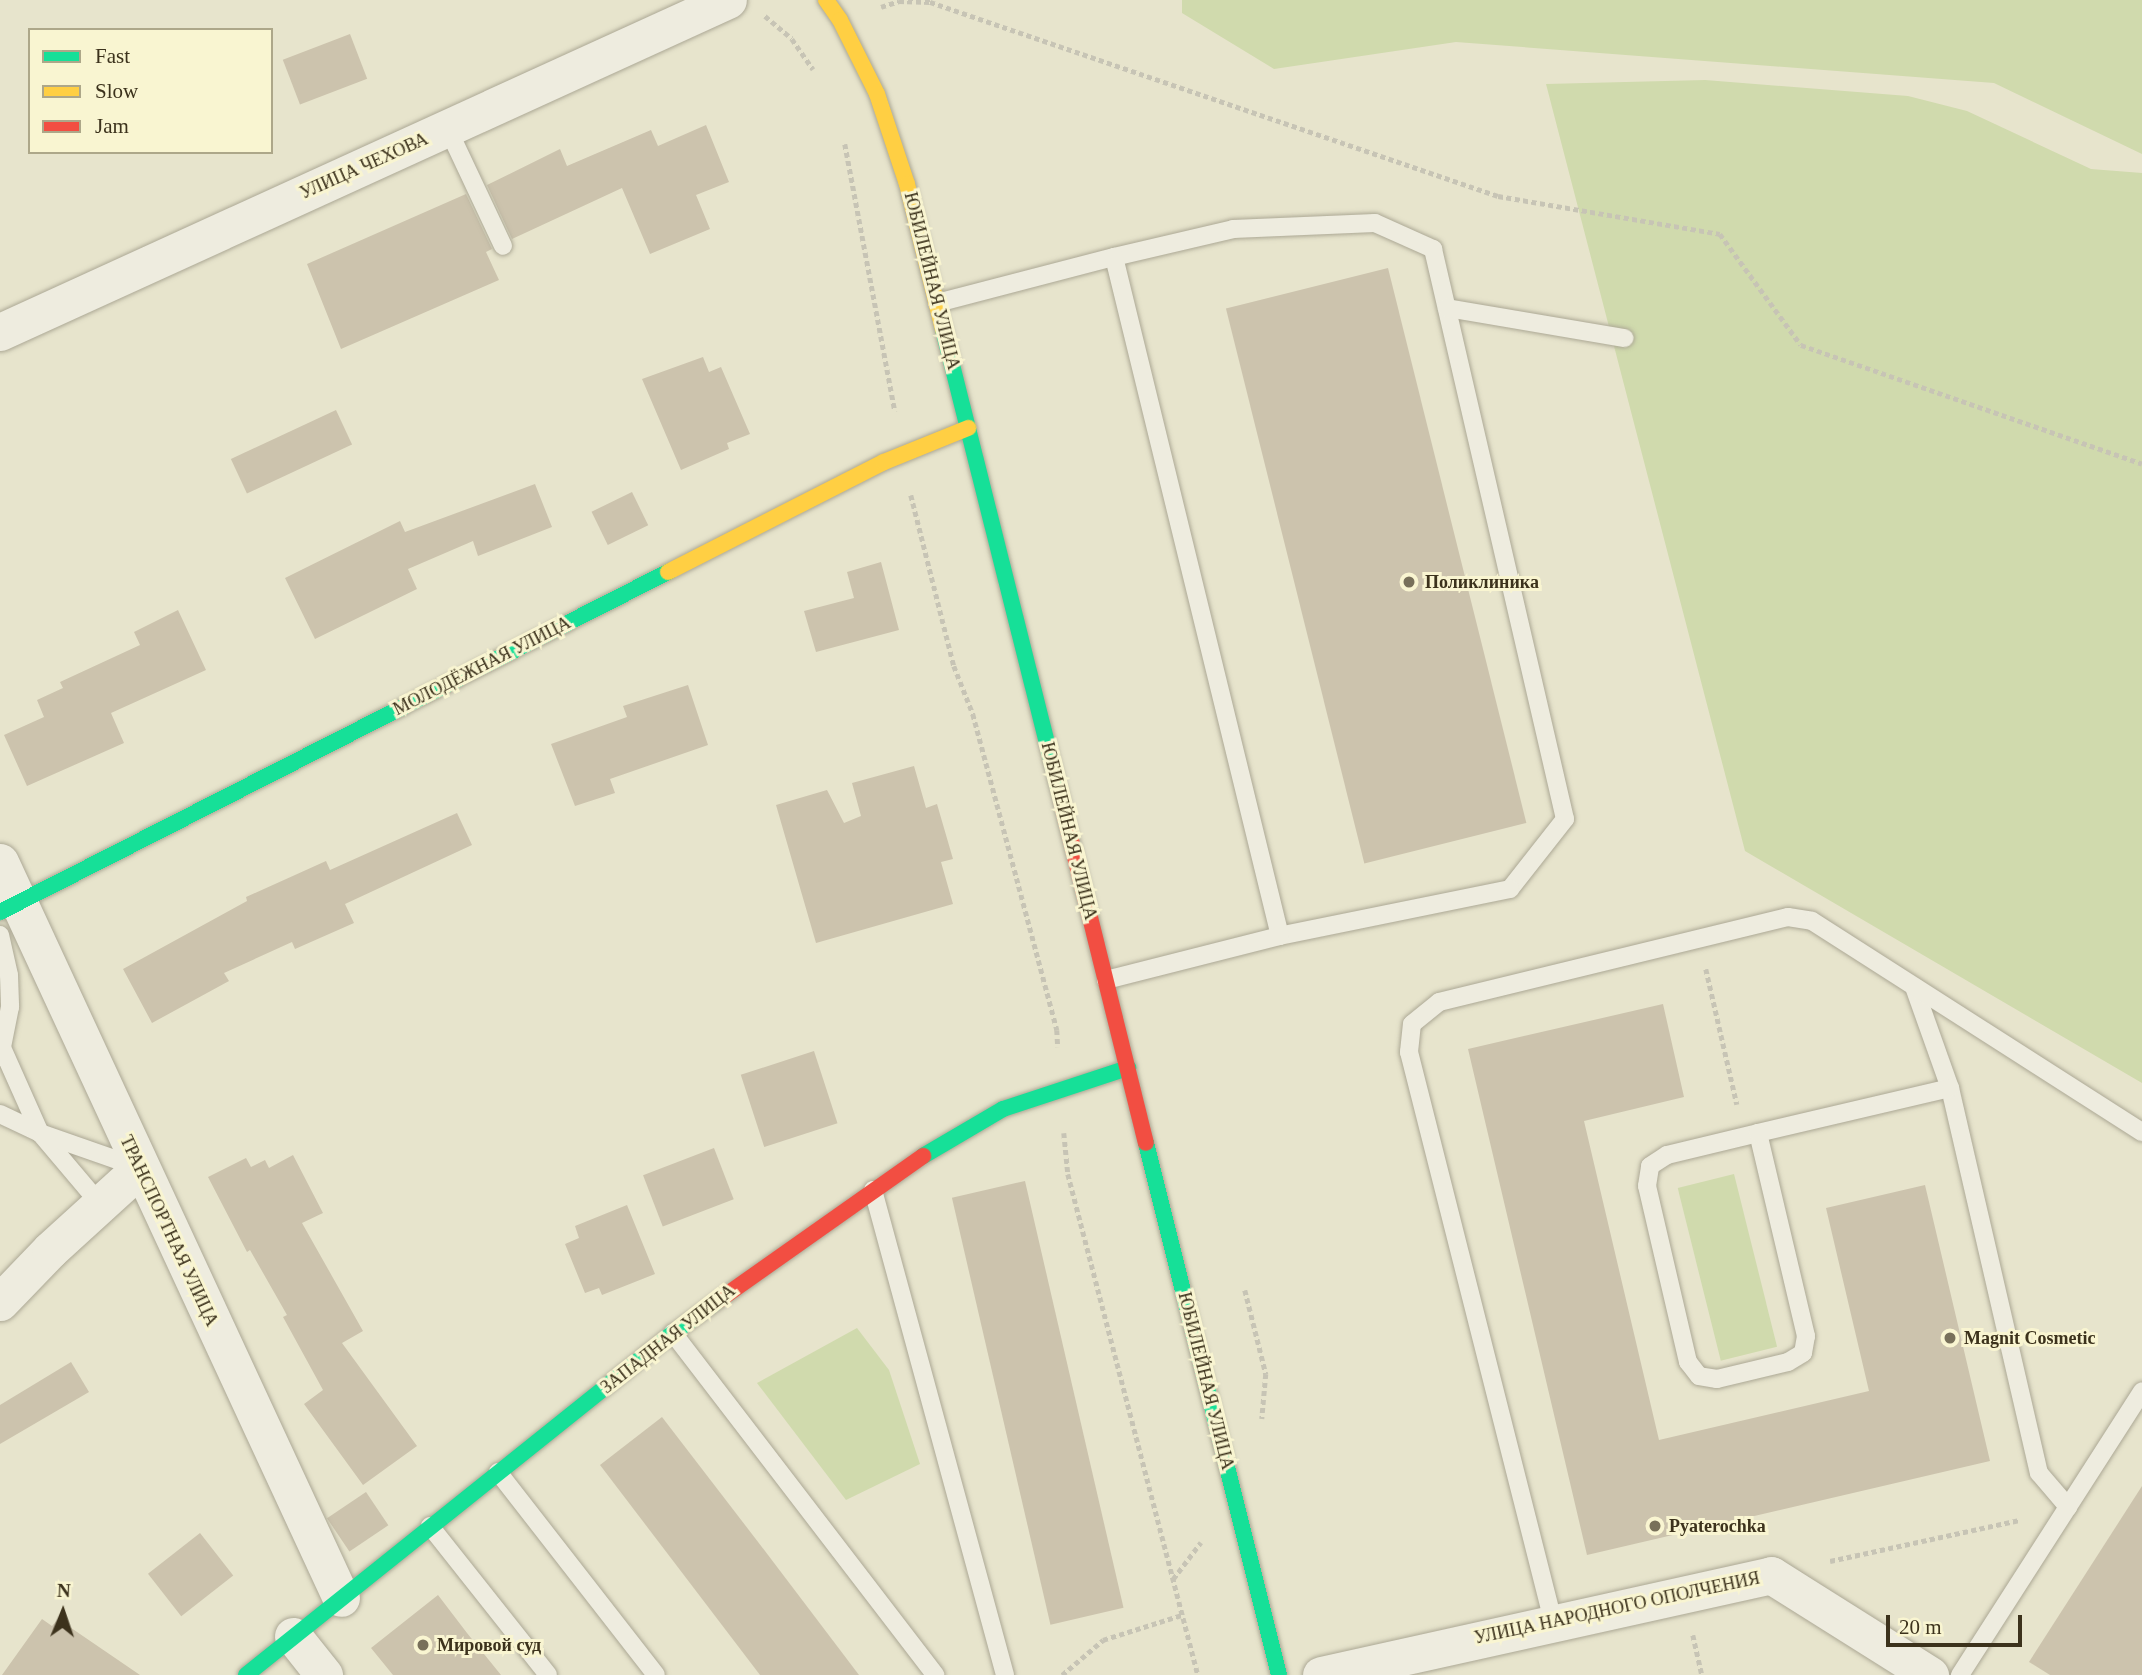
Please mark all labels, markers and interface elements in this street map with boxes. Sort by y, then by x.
legend [28,28,273,154]
text: Fast [95,44,130,68]
text: Slow [95,79,138,103]
text: Jam [95,114,129,138]
street label: УЛИЦА ЧЕХОВА [297,128,431,204]
street label: ЮБИЛЕЙНАЯ УЛИЦА [899,190,965,372]
place label: Поликлиника [1425,571,1539,593]
marker: Поликлиника [1399,572,1419,592]
street label: МОЛОДЁЖНАЯ УЛИЦА [390,612,574,720]
street label: ЮБИЛЕЙНАЯ УЛИЦА [1036,740,1102,922]
street label: ТРАНСПОРТНАЯ УЛИЦА [115,1132,223,1330]
street label: ЗАПАДНАЯ УЛИЦА [596,1280,740,1398]
street label: ЮБИЛЕЙНАЯ УЛИЦА [1173,1290,1239,1472]
place label: Magnit Cosmetic [1964,1327,2095,1349]
marker: Magnit Cosmetic [1942,1330,1958,1346]
place label: Pyaterochka [1669,1515,1766,1537]
marker: Pyaterochka [1647,1518,1663,1534]
street label: УЛИЦА НАРОДНОГО ОПОЛЧЕНИЯ [1472,1567,1762,1649]
north arrow [28,1577,98,1647]
text: N [57,1580,71,1601]
scale bar [1890,1602,2026,1646]
text: 20 m [1899,1615,1942,1639]
place label: Мировой суд [437,1634,541,1656]
marker: Мировой суд [415,1637,431,1653]

